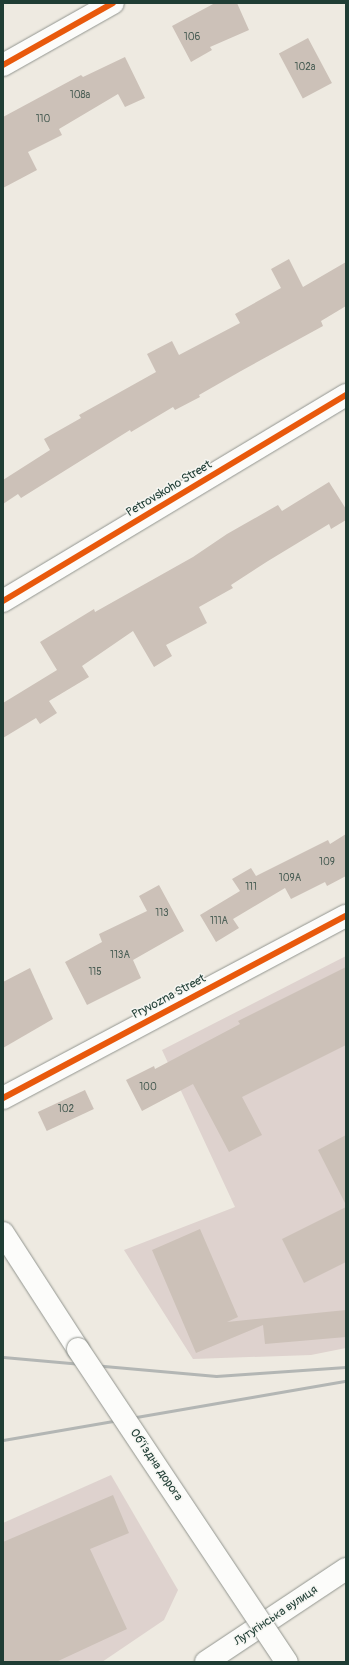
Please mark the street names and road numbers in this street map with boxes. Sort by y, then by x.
street label: Petrovskoho Street [124,458,214,520]
street label: Pryvozna Street [130,972,208,1022]
street label: Об'їздна дорога [127,1426,185,1504]
street label: Лутугінська вулиця [232,1583,320,1649]

